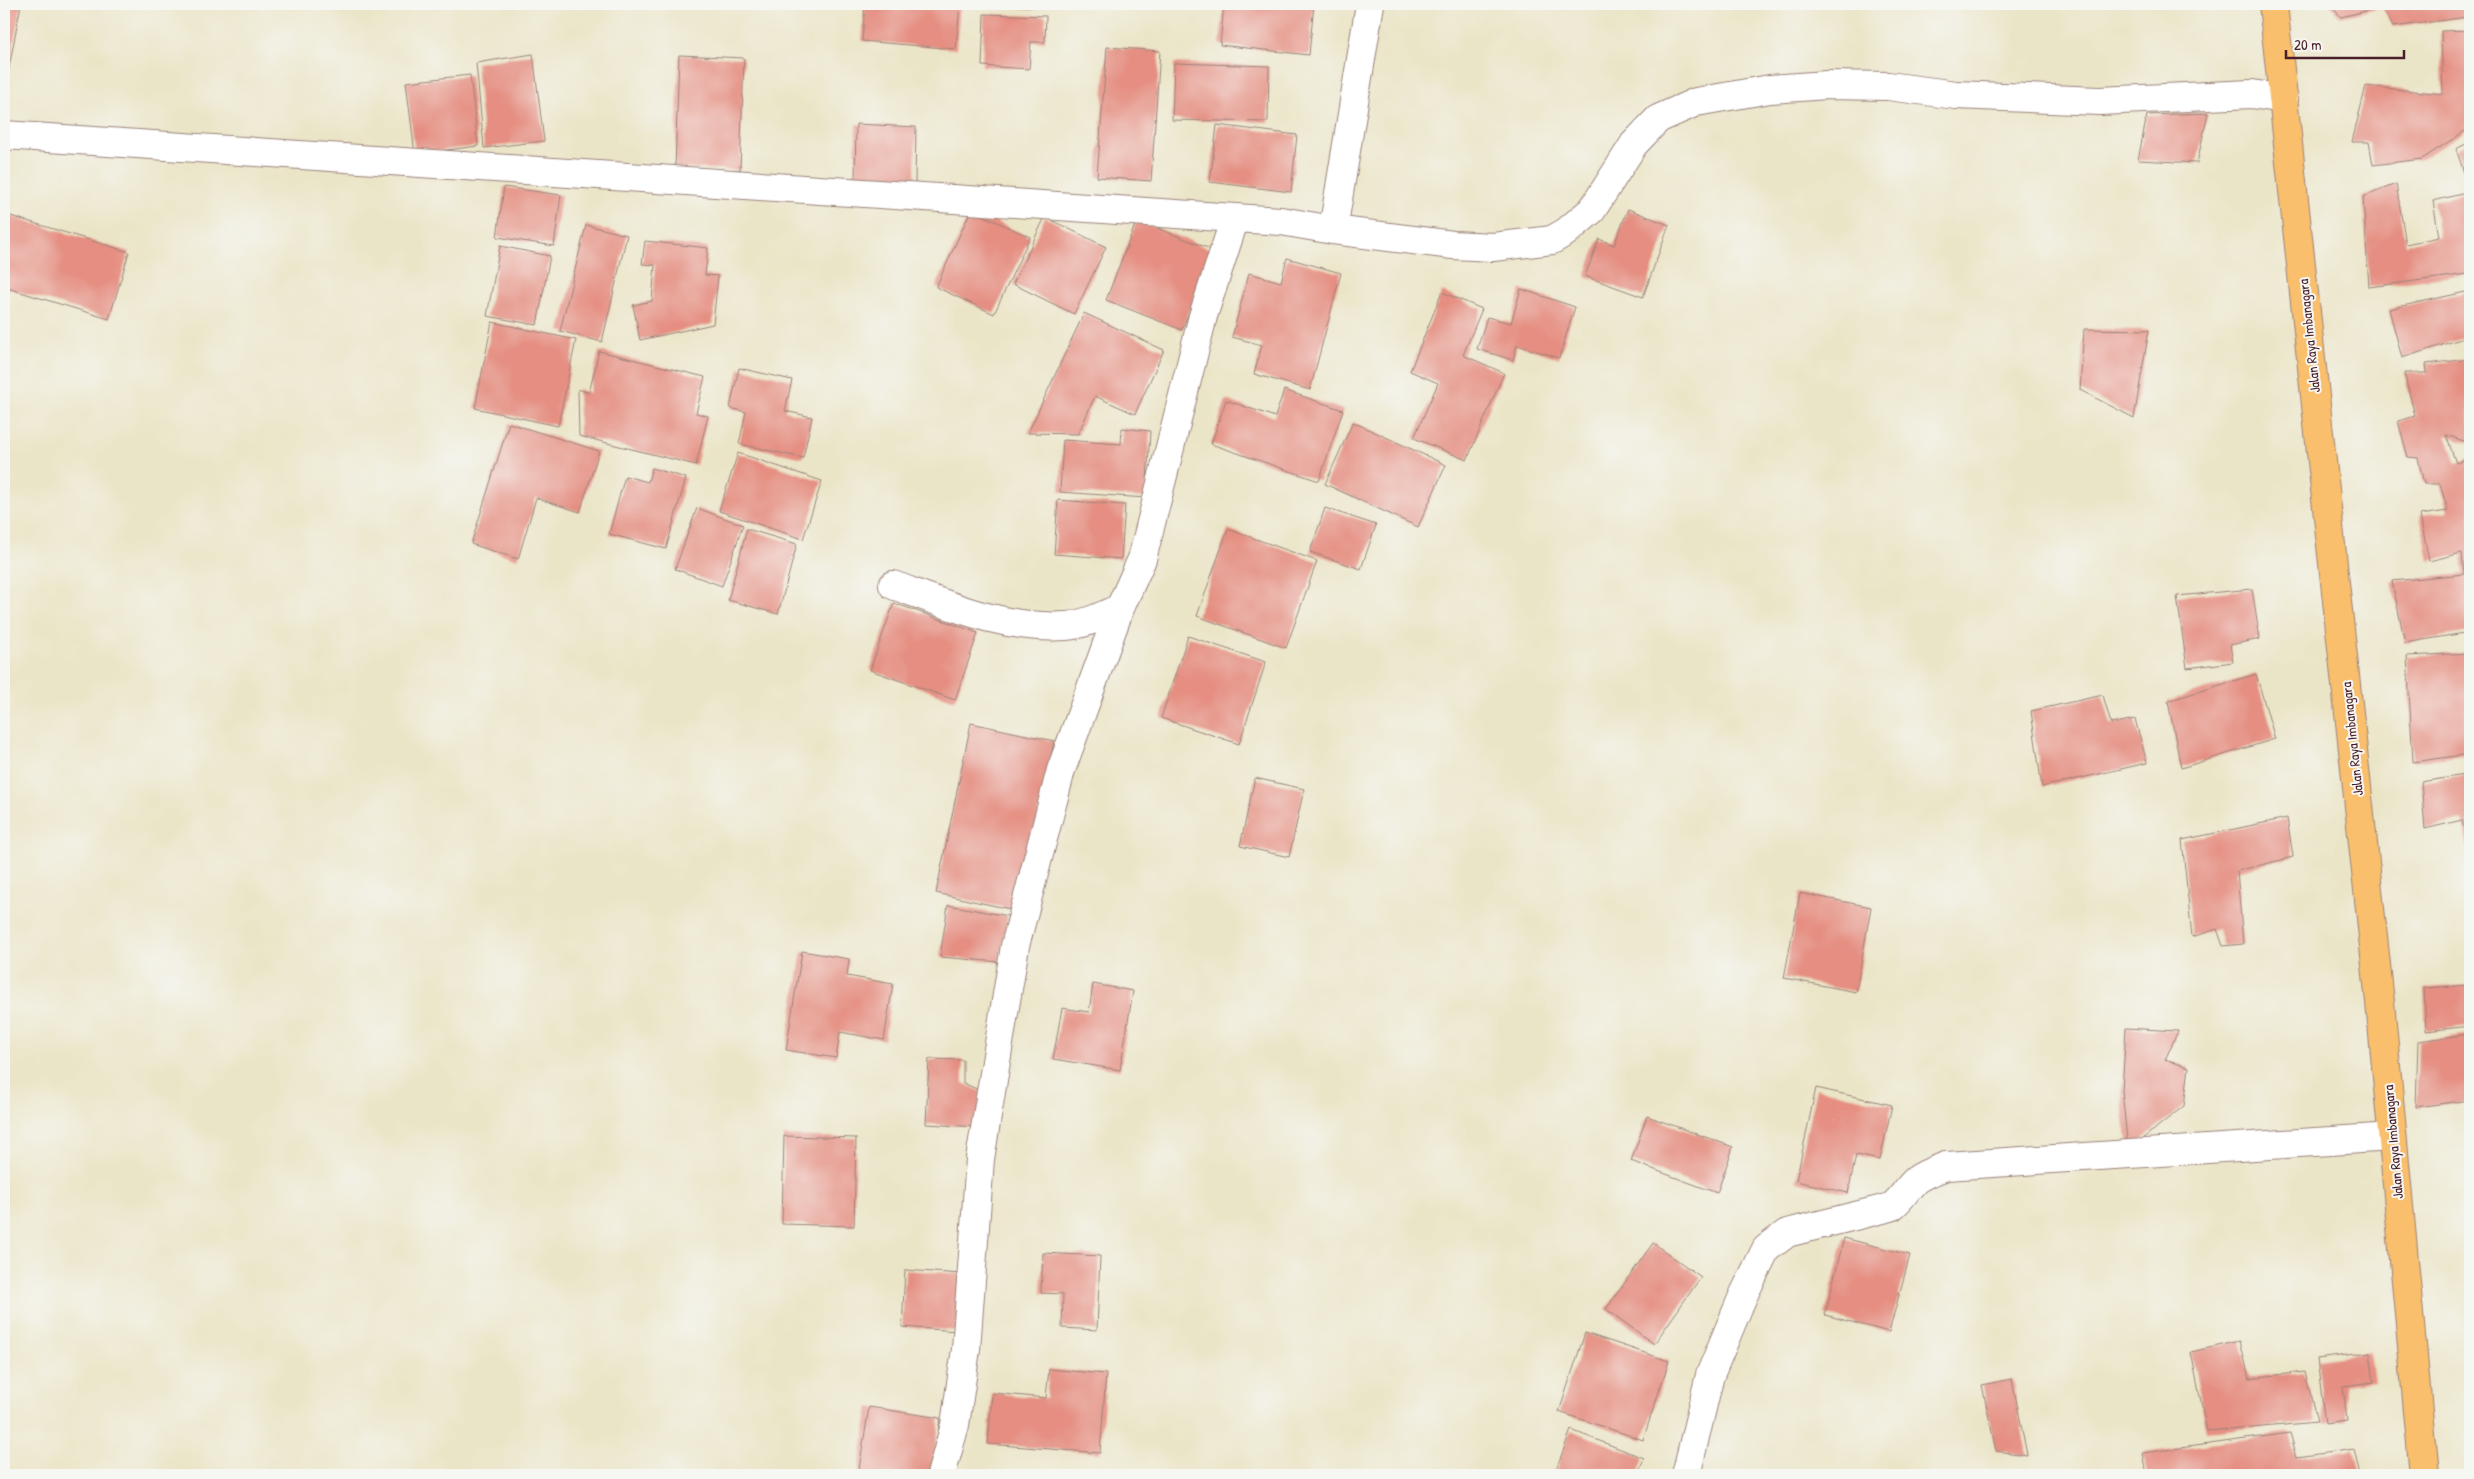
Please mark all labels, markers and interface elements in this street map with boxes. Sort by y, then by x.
scale bar [2286,28,2404,60]
text: 20 m [2294,34,2321,55]
street label: Jalan Raya Imbanagara [2293,278,2325,394]
street label: Jalan Raya Imbanagara [2336,681,2368,797]
street label: Jalan Raya Imbanagara [2378,1084,2408,1200]

